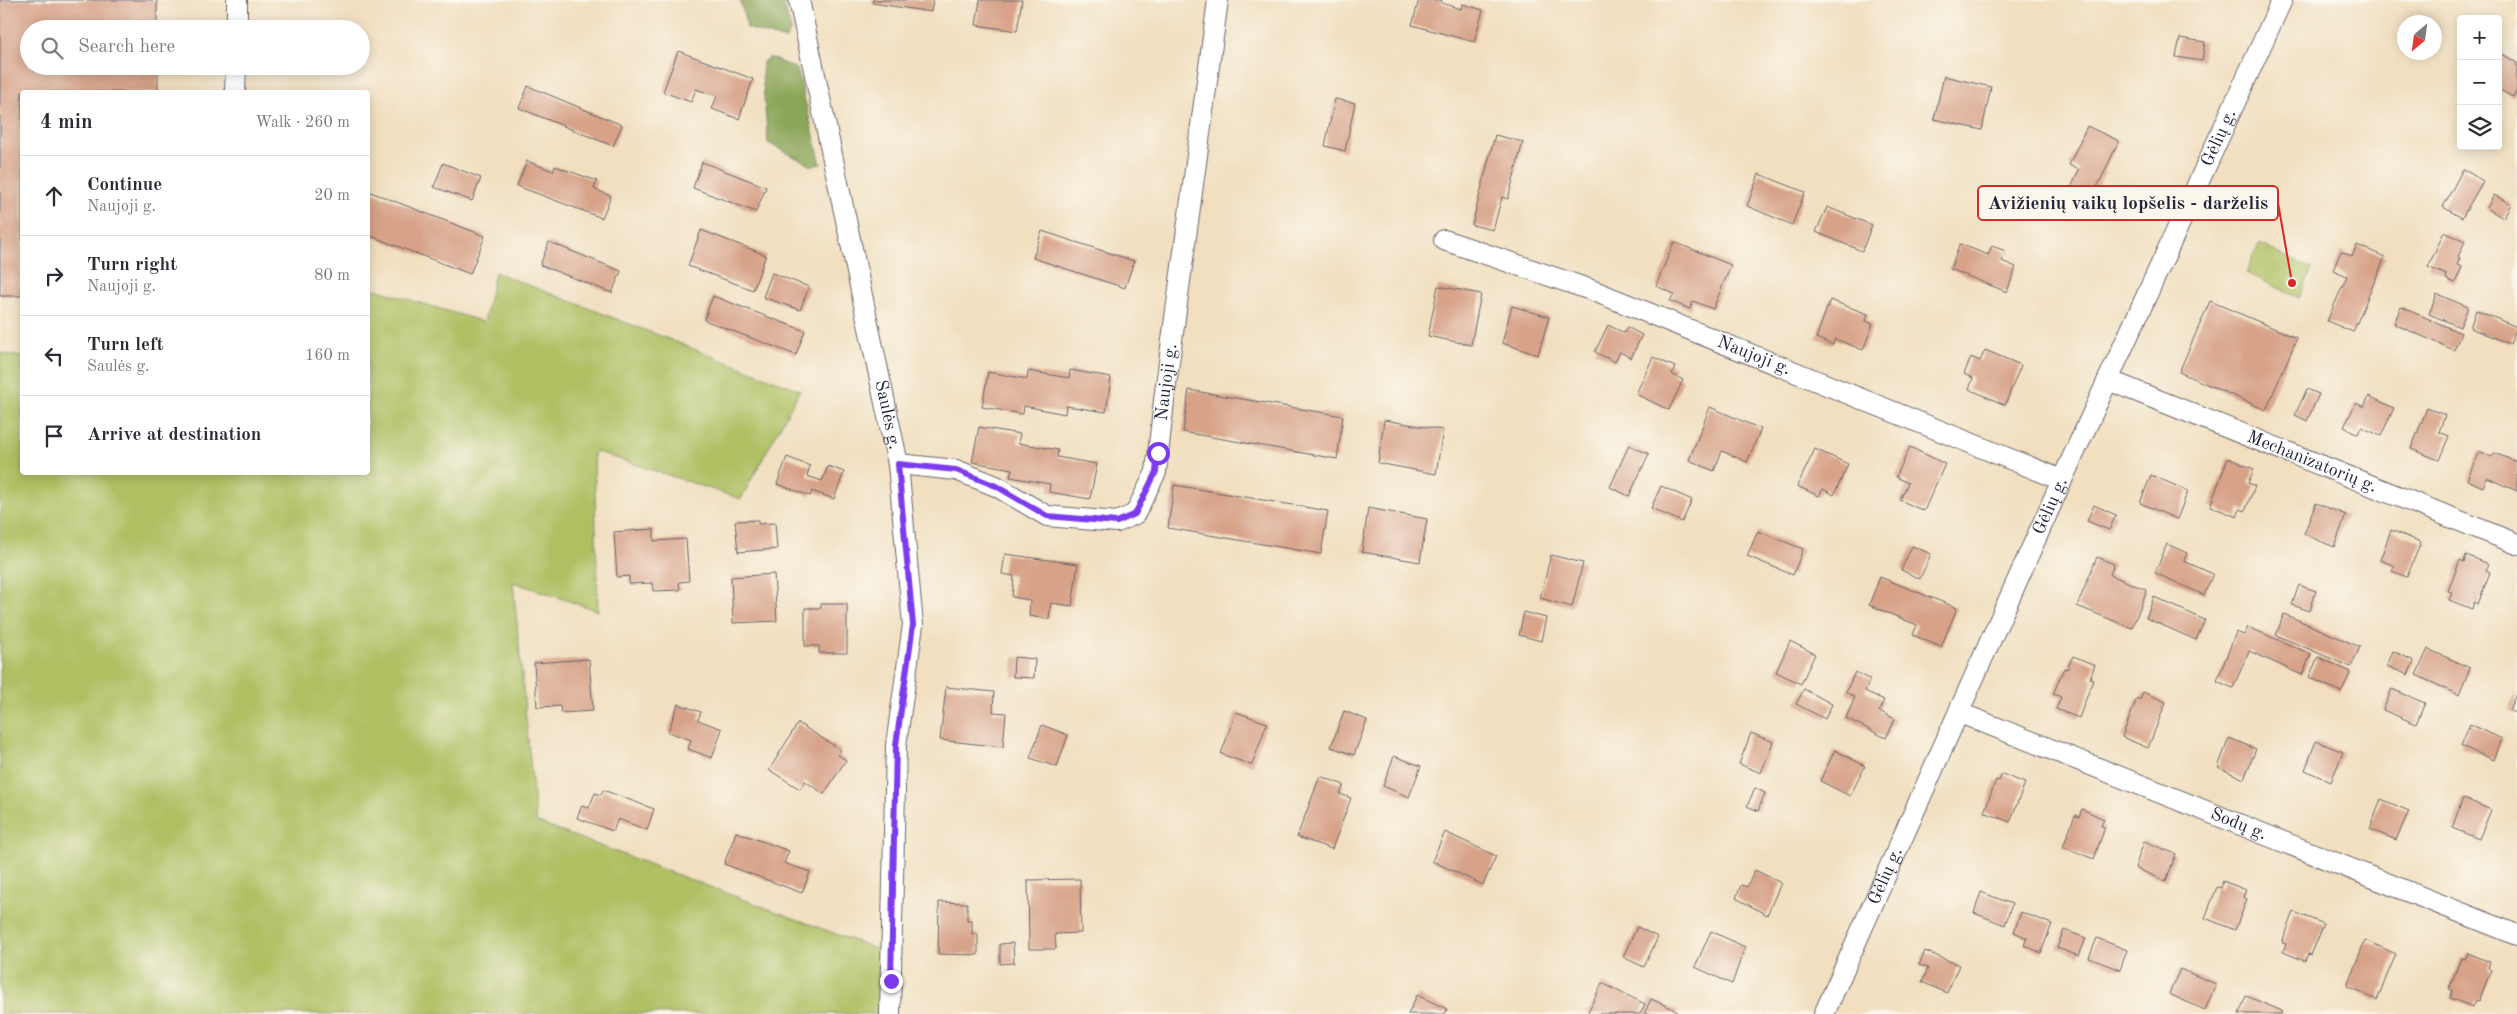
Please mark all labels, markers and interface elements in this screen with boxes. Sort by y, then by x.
north arrow [2397,15,2442,60]
map controls [2457,15,2502,150]
button: + [2457,15,2502,60]
search box [20,20,370,75]
icon: search [38,34,66,62]
text: Search here [78,38,175,57]
button: − [2457,60,2502,105]
button: layers [2457,105,2502,150]
street label: Gėlių g. [2198,107,2240,169]
text: 4 min [40,112,93,133]
text: Walk · 260 m [255,115,350,131]
text: Continue [87,176,162,195]
icon: ahead [40,182,68,210]
callout: Avižienių vaikų lopšelis - darželis [1978,186,2278,220]
text: 20 m [314,188,350,204]
text: Avižienių vaikų lopšelis - darželis [1988,195,2268,214]
text: Naujoji g. [87,199,156,215]
text: Turn right [87,256,177,275]
icon: right [40,262,68,290]
text: 80 m [314,268,350,284]
text: Naujoji g. [87,279,156,295]
street label: Naujoji g. [1715,333,1793,378]
text: Turn left [87,336,164,355]
icon: left [40,342,68,370]
street label: Naujoji g. [1153,342,1180,422]
text: 160 m [305,348,350,364]
text: Saulės g. [87,359,150,375]
street label: Saulės g. [871,378,904,451]
icon: arrive [40,422,68,450]
text: Arrive at destination [87,426,261,445]
street label: Mechanizatorių g. [2245,428,2380,496]
route start [1147,442,1170,465]
street label: Gėlių g. [2030,475,2071,537]
street label: Sodų g. [2208,805,2269,843]
street label: Gėlių g. [1865,845,1906,907]
route end [880,970,903,993]

